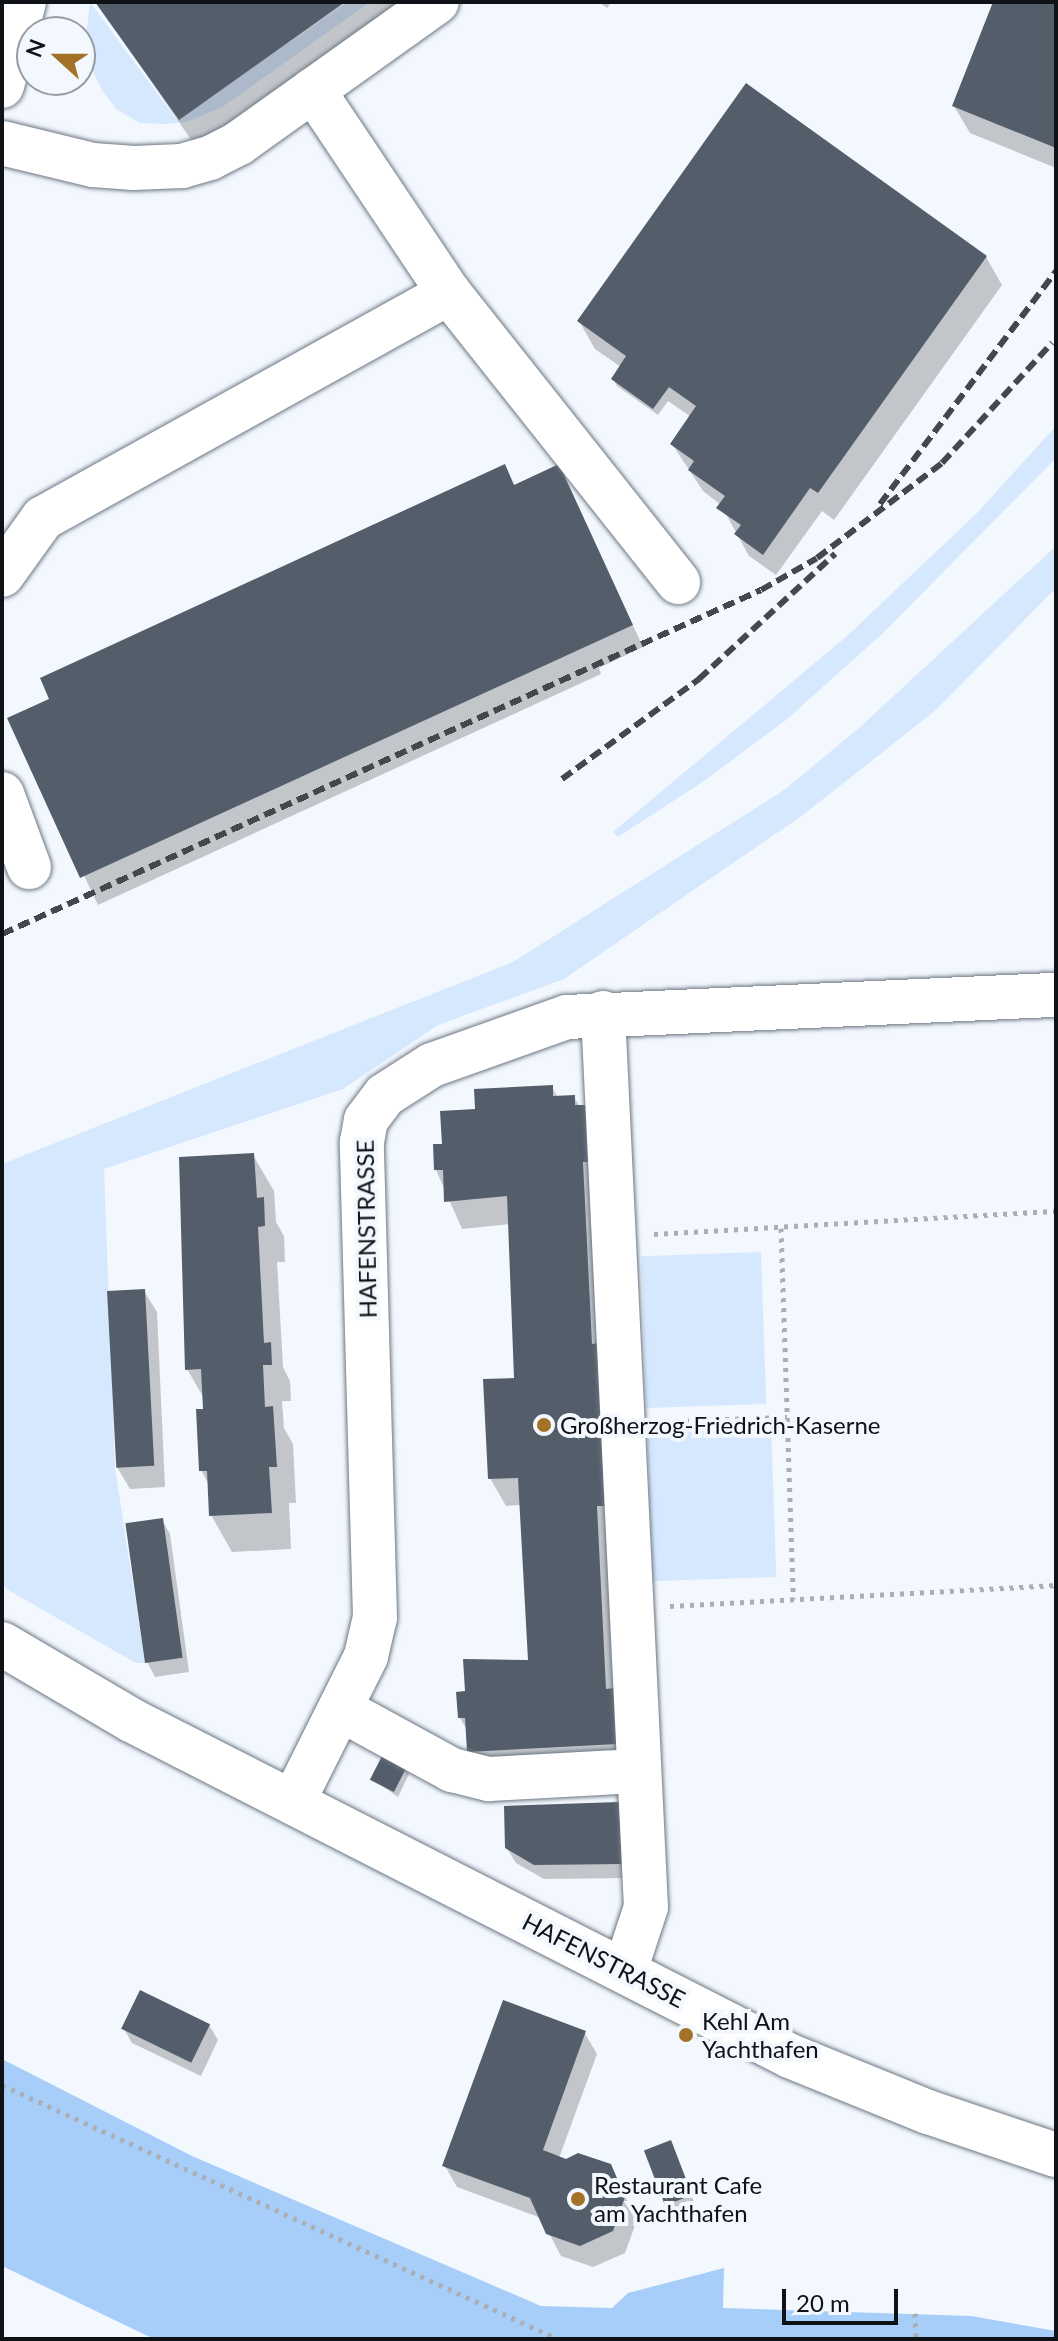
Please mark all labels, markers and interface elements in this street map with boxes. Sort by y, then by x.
north arrow [16,16,96,96]
text: N [19,35,51,61]
street label: HAFENSTRASSE [350,1139,382,1319]
place label: Großherzog-Friedrich-Kaserne [560,1411,881,1439]
marker: Großherzog-Friedrich-Kaserne [535,1416,553,1434]
street label: HAFENSTRASSE [518,1907,690,2013]
place label: Kehl Am Yachthafen [702,2007,819,2063]
marker: Kehl Am Yachthafen [677,2026,695,2044]
place label: Restaurant Cafe am Yachthafen [594,2171,762,2227]
marker: Restaurant Cafe am Yachthafen [569,2190,587,2208]
scale bar [786,2273,902,2323]
text: 20 m [796,2288,850,2317]

